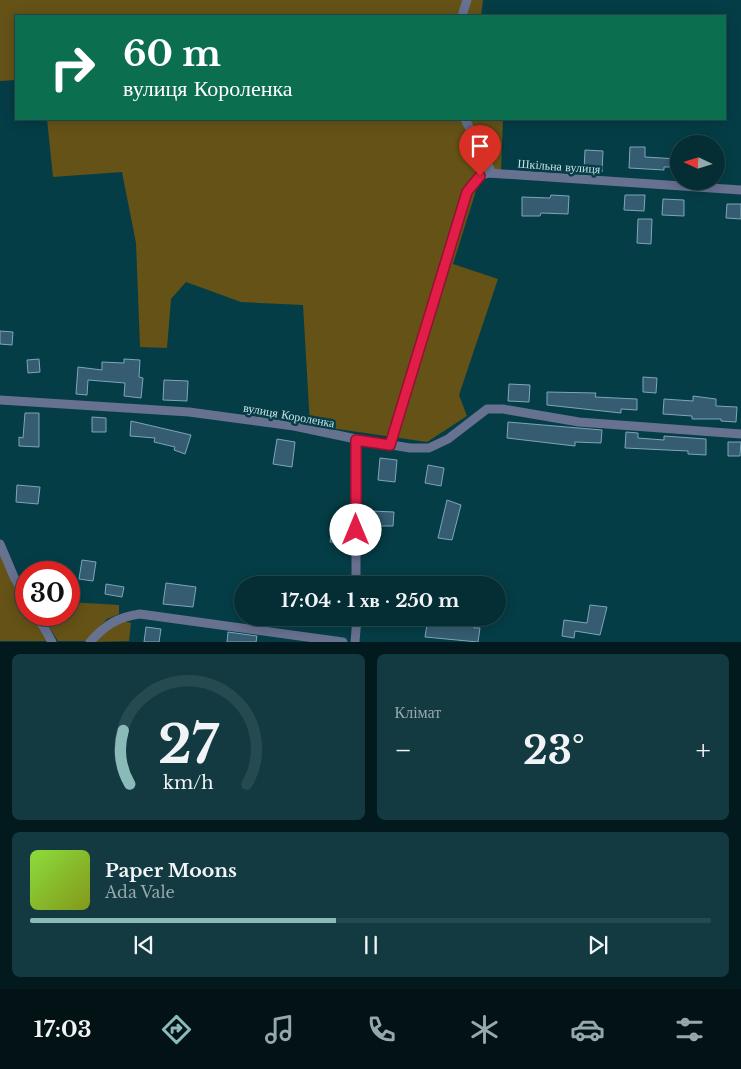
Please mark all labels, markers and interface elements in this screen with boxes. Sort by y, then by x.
text: 60 m [123,32,221,75]
icon: right [40,35,105,100]
text: вулиця Короленка [123,75,293,102]
pin [459,125,501,176]
icon: arrive [466,132,494,160]
north arrow [670,135,725,190]
map controls [670,135,725,190]
street label: Шкільна вулиця [517,156,601,176]
street label: вулиця Короленка [242,400,337,431]
position arrow [329,503,381,555]
speed limit sign: 30 [15,561,80,626]
text: 17:04 · 1 хв · 250 m [281,589,459,612]
text: Клімат [395,702,441,722]
text: 27 [158,713,220,777]
text: 23° [523,727,585,774]
text: − [395,733,412,768]
text: + [696,733,711,768]
text: km/h [163,772,214,794]
text: Paper Moons [105,859,237,882]
text: Ada Vale [105,882,175,902]
icon: previous [130,931,158,959]
icon: pause [357,931,385,959]
icon: next [584,931,612,959]
icon: directions [159,1012,194,1047]
icon: music [262,1012,297,1047]
icon: phone [364,1012,399,1047]
icon: climate [467,1012,502,1047]
icon: car [570,1012,605,1047]
icon: filters [672,1012,707,1047]
text: 17:03 [34,1016,92,1043]

